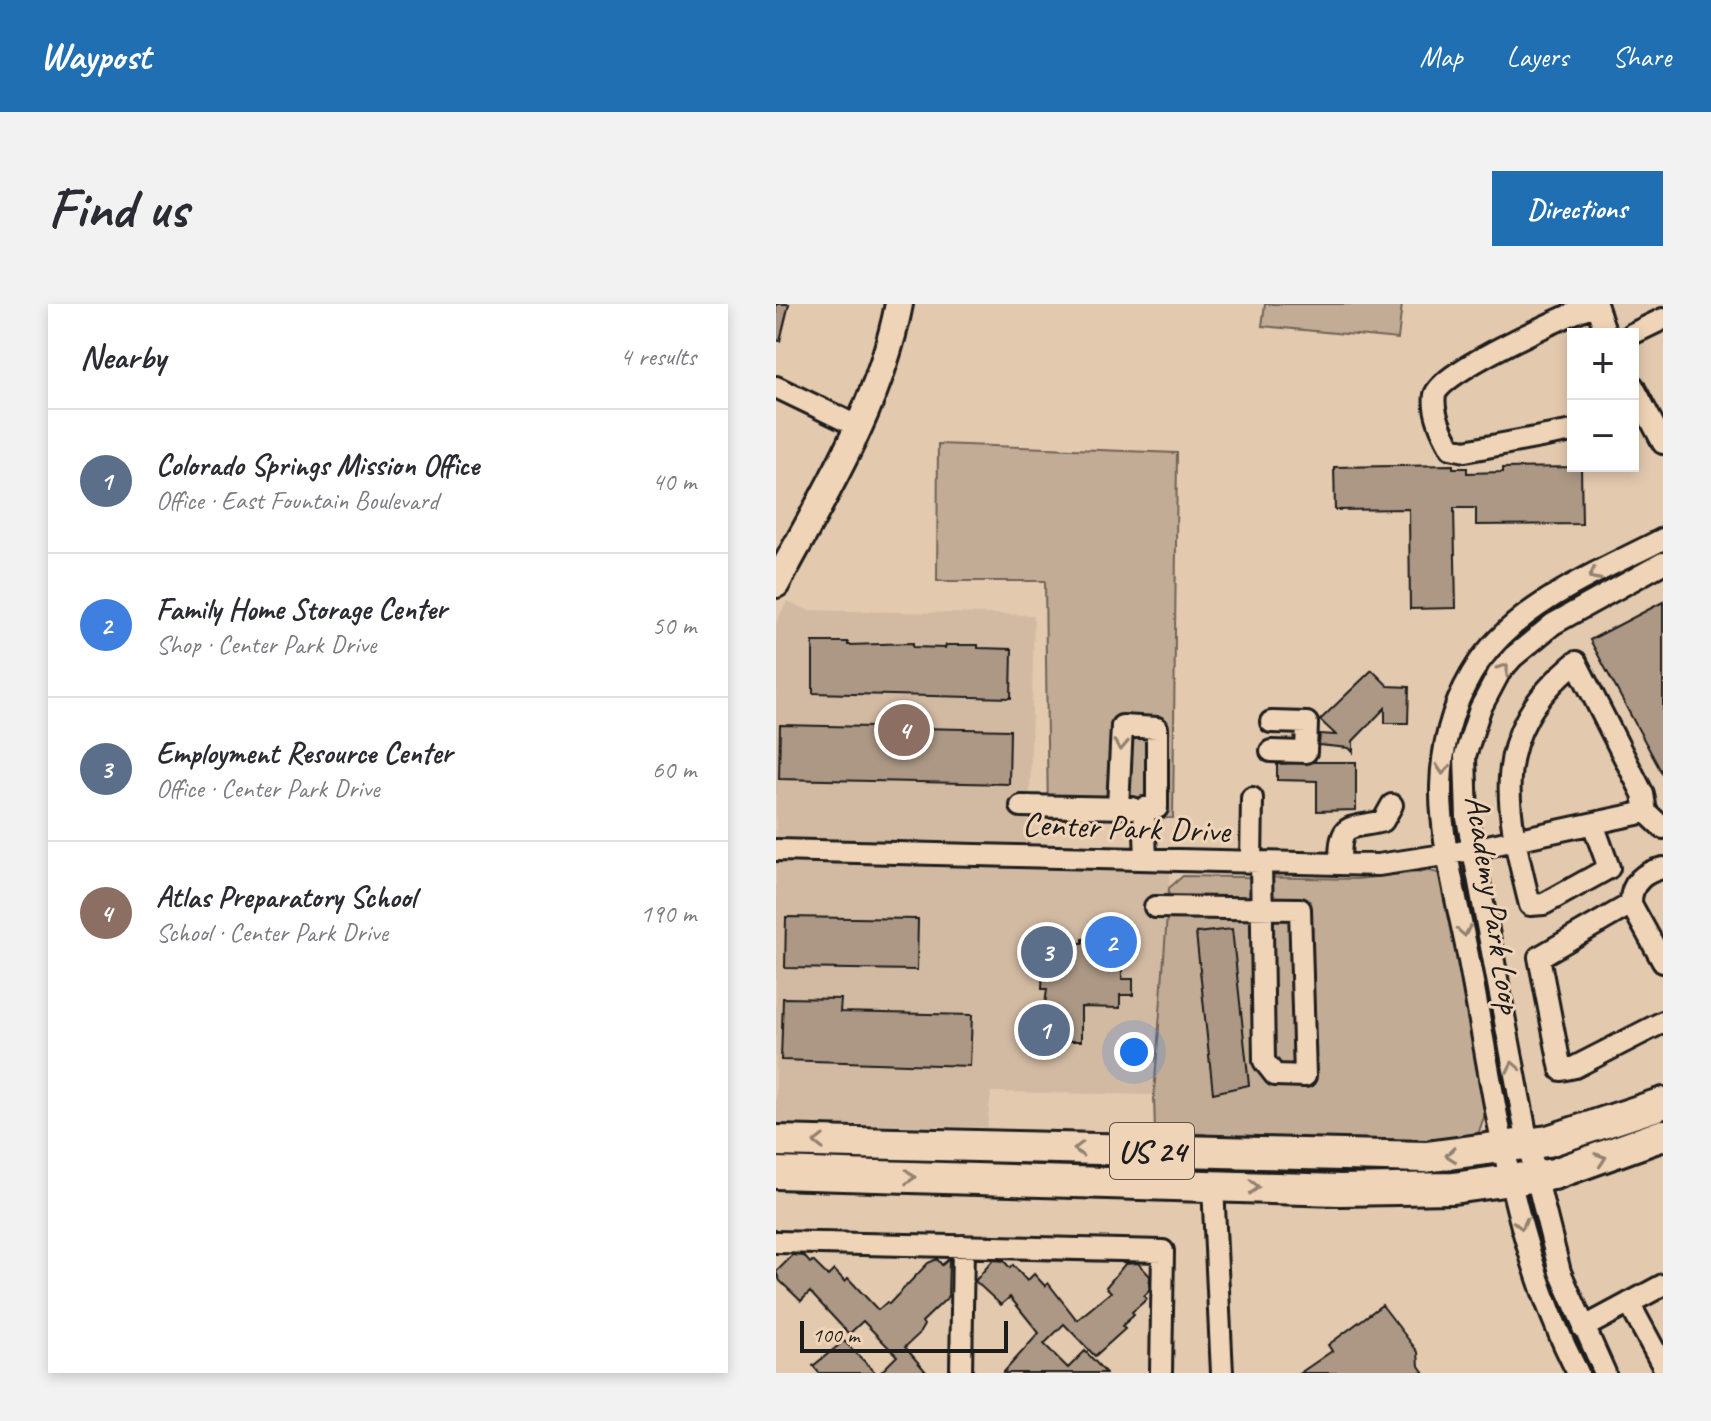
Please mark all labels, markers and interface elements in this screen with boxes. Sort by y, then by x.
text: Waypost [40,33,151,80]
text: Map [1420,39,1463,74]
text: Layers [1507,39,1568,74]
text: Share [1612,39,1671,74]
button: Directions [1492,171,1663,246]
text: Find us [48,173,188,244]
map controls [1567,328,1639,472]
button: + [1567,328,1639,400]
text: Nearby [80,335,166,378]
text: 4 results [620,340,696,373]
button: − [1567,400,1639,472]
text: Colorado Springs Mission Office [156,446,479,484]
text: 1 [100,465,112,498]
text: 40 m [652,465,696,498]
text: Office · East Fountain Boulevard [156,484,439,517]
one-way arrow [1587,565,1602,580]
text: Family Home Storage Center [156,590,447,628]
text: 2 [100,609,112,642]
text: 50 m [652,609,696,642]
text: Shop · Center Park Drive [156,628,376,661]
one-way arrow [1494,663,1508,678]
pin: 4 [878,700,930,760]
text: Employment Resource Center [156,734,452,772]
one-way arrow [1112,739,1129,752]
text: 3 [100,753,112,786]
text: 60 m [652,753,696,786]
one-way arrow [1434,763,1451,776]
text: Office · Center Park Drive [156,772,380,805]
street label: Academy Park Loop [1456,792,1533,1018]
street label: Center Park Drive [1022,802,1232,852]
text: Atlas Preparatory School [156,878,416,916]
text: 4 [100,897,112,930]
text: 190 m [640,897,696,930]
pin: 2 [1085,912,1137,972]
text: School · Center Park Drive [156,916,388,949]
pin: 3 [1021,922,1073,982]
one-way arrow [1454,924,1471,938]
pin: 1 [1018,1000,1070,1060]
your location [1114,1032,1154,1072]
one-way arrow [1506,1060,1523,1074]
road number: US 24 [1110,1123,1194,1179]
one-way arrow [812,1134,825,1151]
one-way arrow [1072,1140,1085,1158]
one-way arrow [1444,1146,1457,1163]
one-way arrow [1593,1153,1607,1169]
one-way arrow [904,1169,917,1186]
one-way arrow [1248,1179,1261,1196]
one-way arrow [1512,1217,1529,1230]
scale bar [800,1317,1008,1353]
text: 100 m [812,1321,859,1349]

